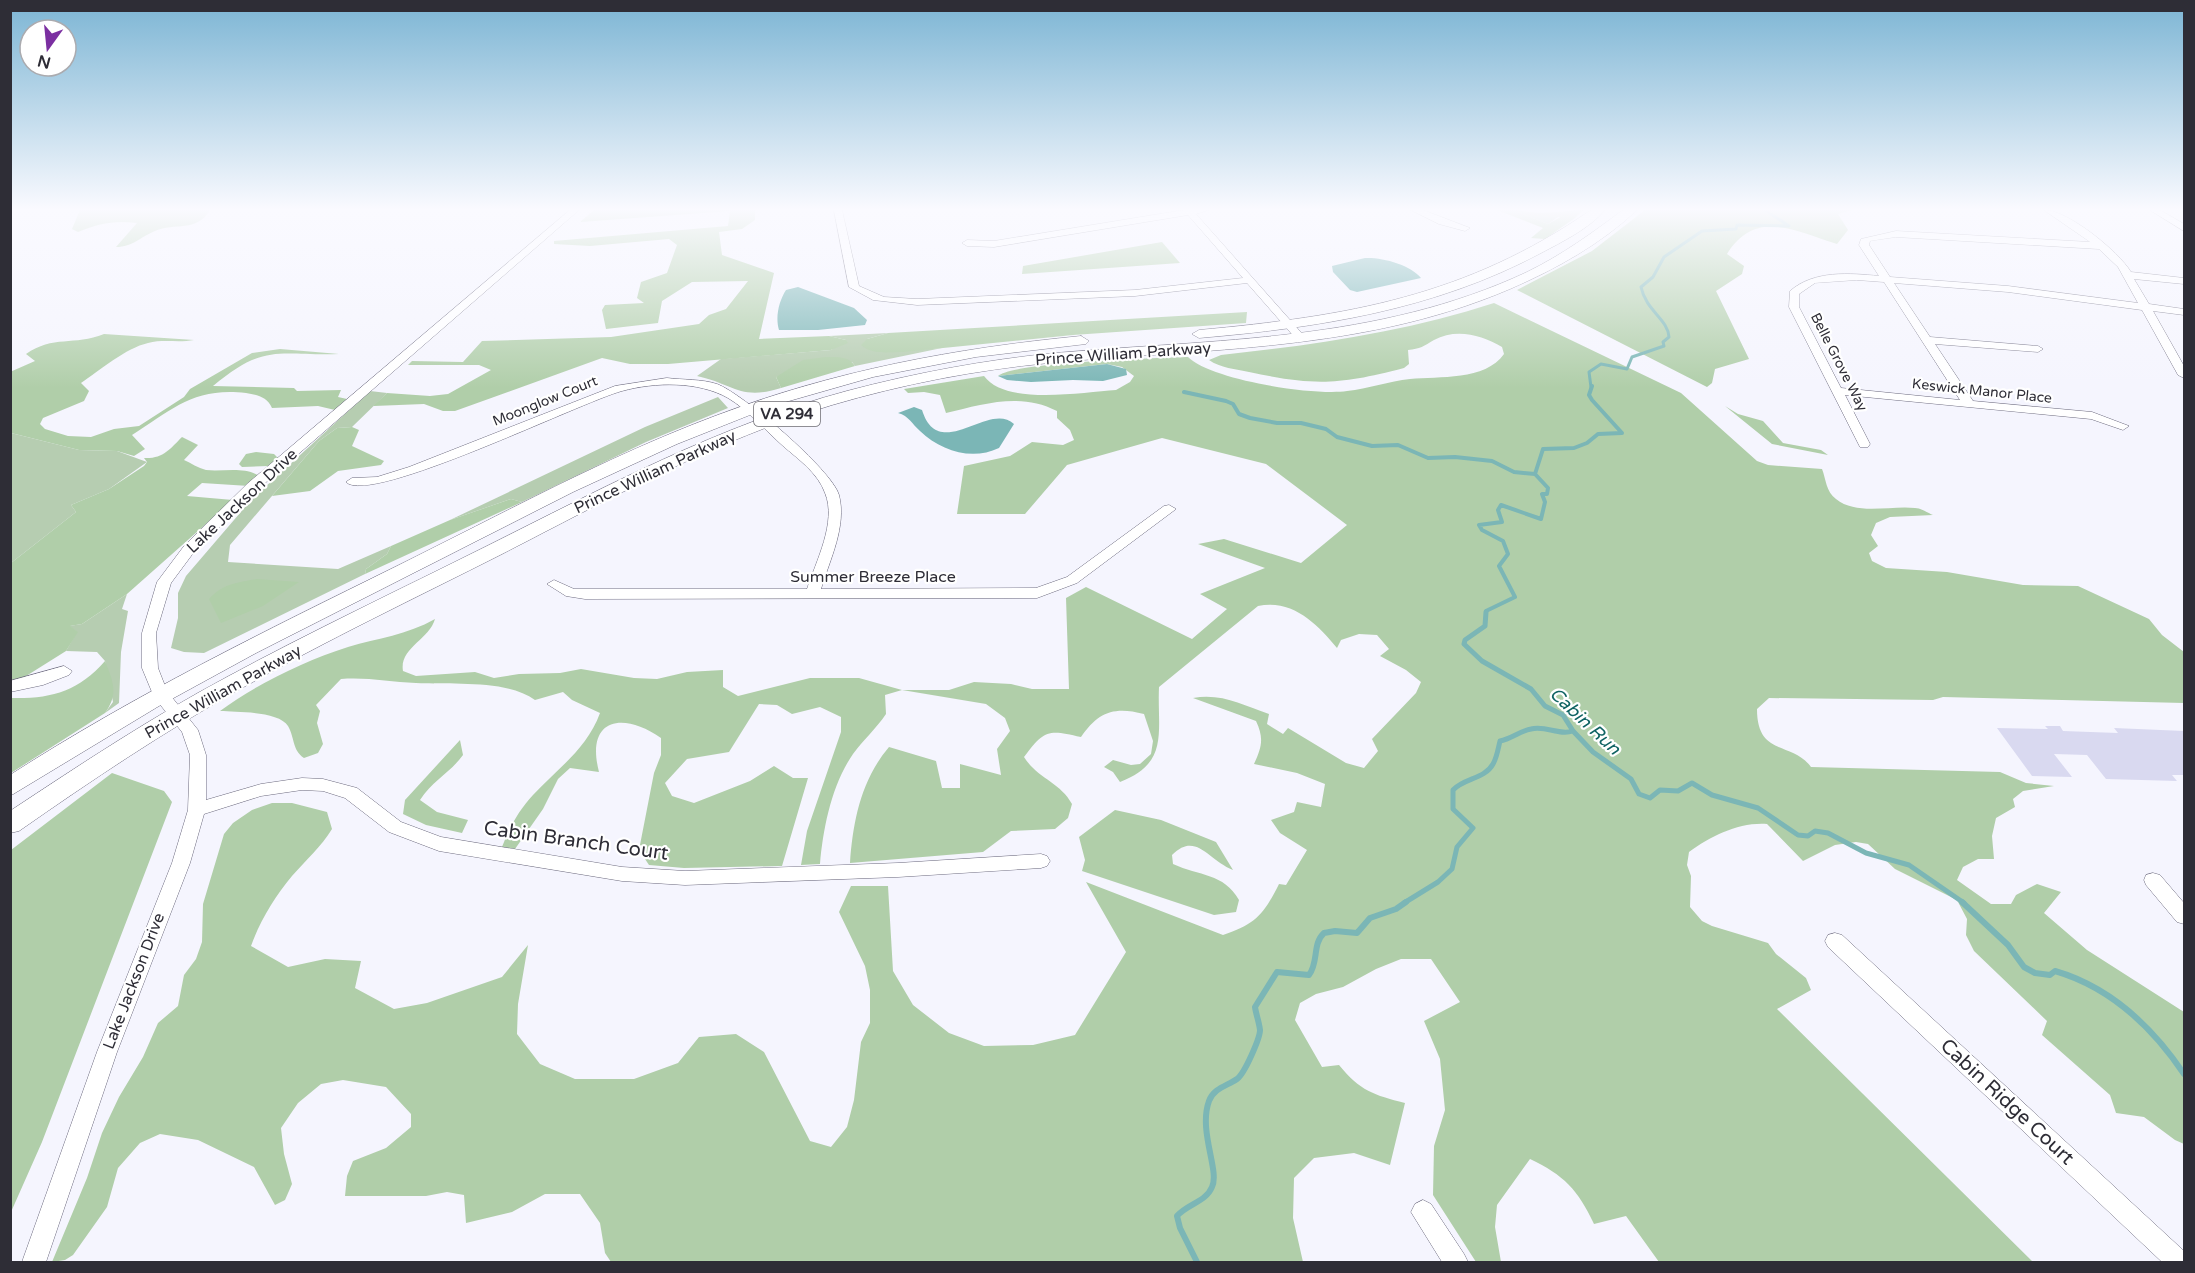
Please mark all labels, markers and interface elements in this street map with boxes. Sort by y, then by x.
north arrow [18,18,78,78]
text: N [36,50,53,73]
street label: Belle Grove Way [1807,310,1871,414]
street label: Prince William Parkway [1034,338,1212,370]
street label: Moonglow Court [490,372,601,430]
street label: Keswick Manor Place [1911,375,2053,407]
road number: VA 294 [754,402,820,426]
street label: Prince William Parkway [571,426,739,518]
street label: Lake Jackson Drive [182,444,302,558]
street label: Summer Breeze Place [790,567,956,587]
street label: Prince William Parkway [141,640,305,743]
water label: Cabin Run [1545,683,1626,760]
street label: Cabin Branch Court [482,816,670,866]
street label: Lake Jackson Drive [99,910,169,1052]
street label: Cabin Ridge Court [1935,1034,2079,1170]

